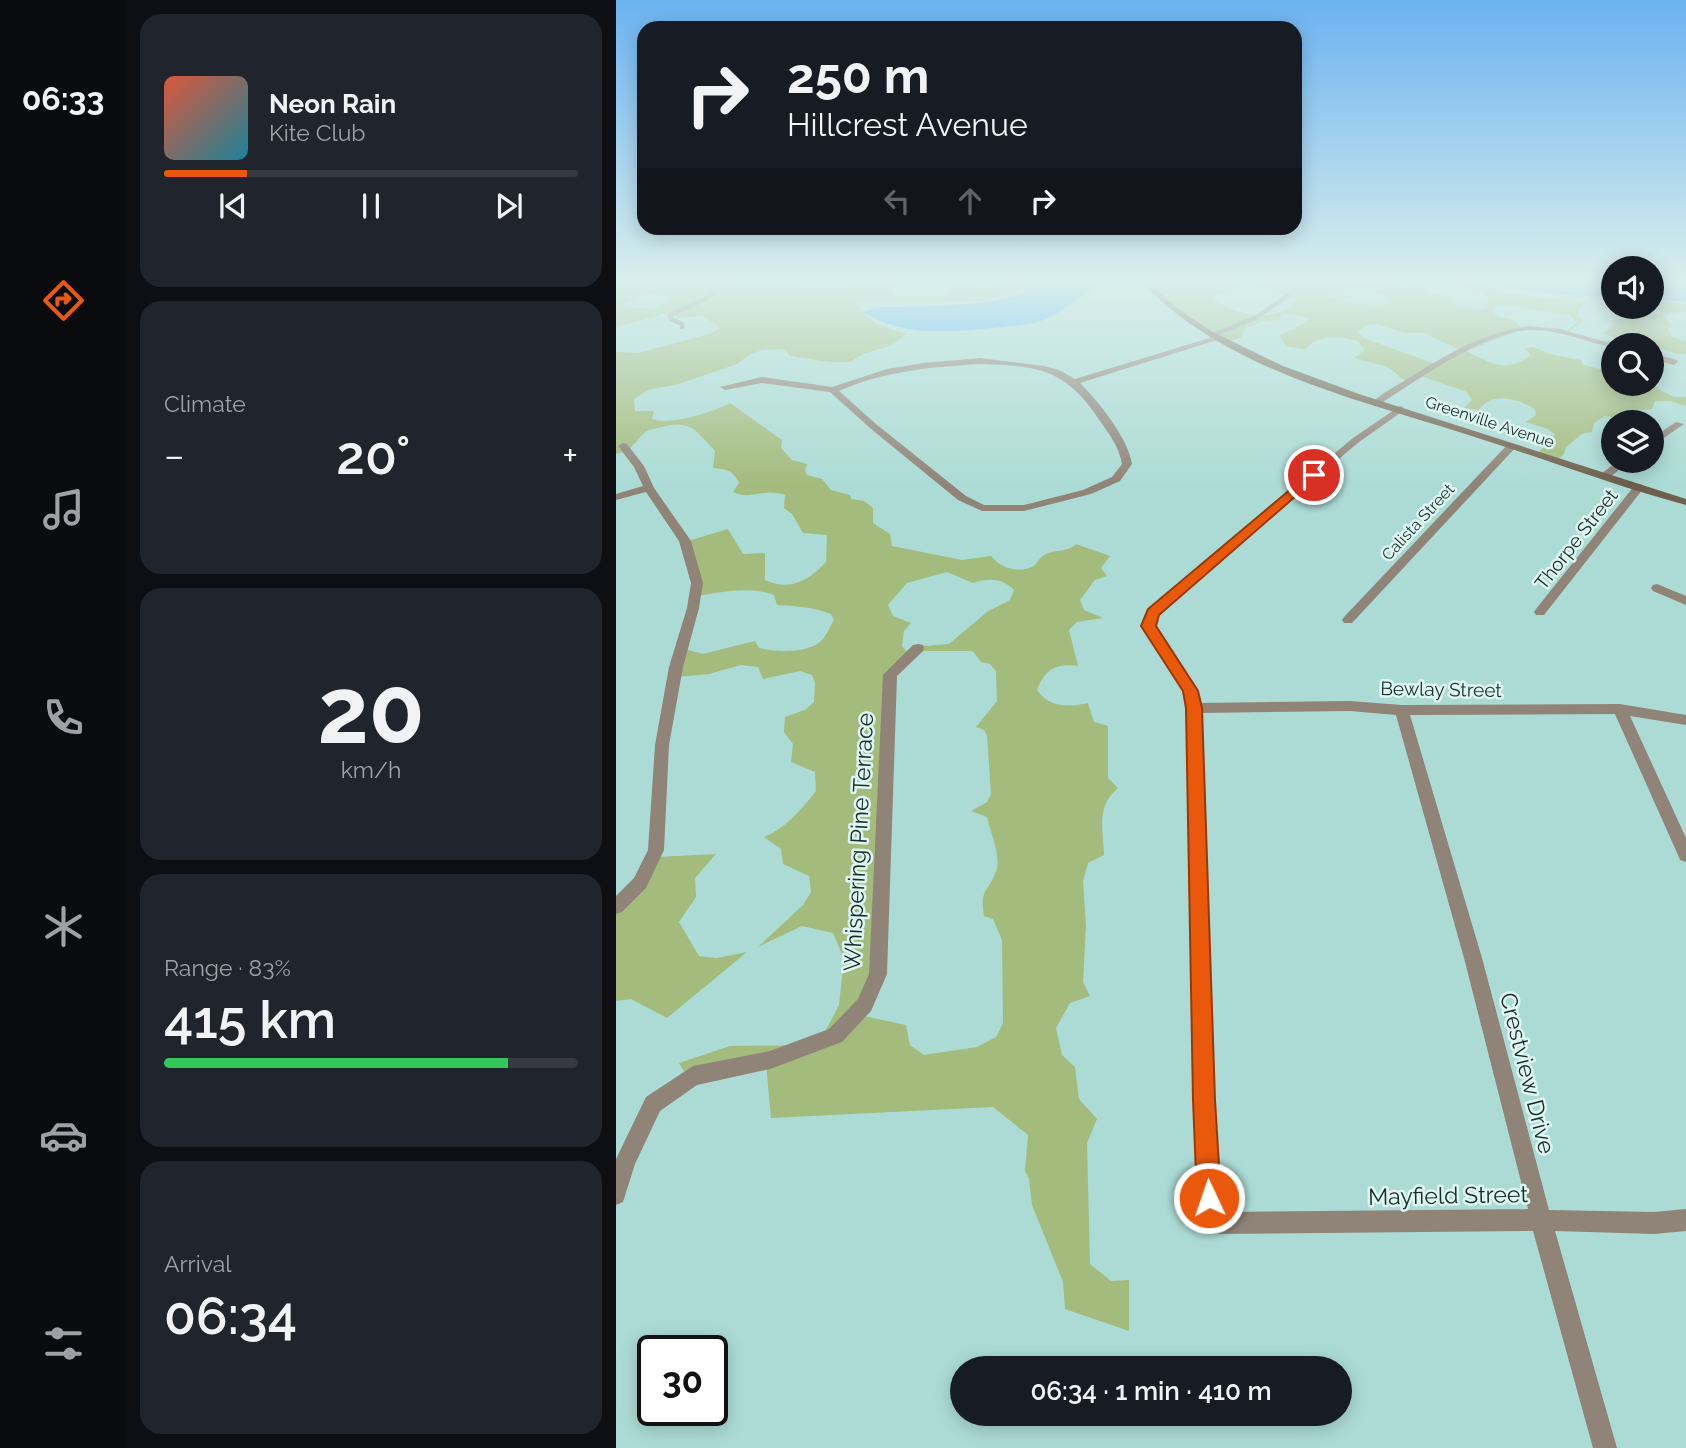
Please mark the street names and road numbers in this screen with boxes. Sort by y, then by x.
street label: Greenville Avenue [1423,392,1557,452]
street label: Calista Street [1378,479,1459,564]
street label: Thorpe Street [1530,484,1622,593]
street label: Bewlay Street [1380,677,1503,701]
street label: Whispering Pine Terrace [838,712,878,972]
street label: Crestview Drive [1495,990,1561,1156]
street label: Mayfield Street [1368,1180,1529,1210]

